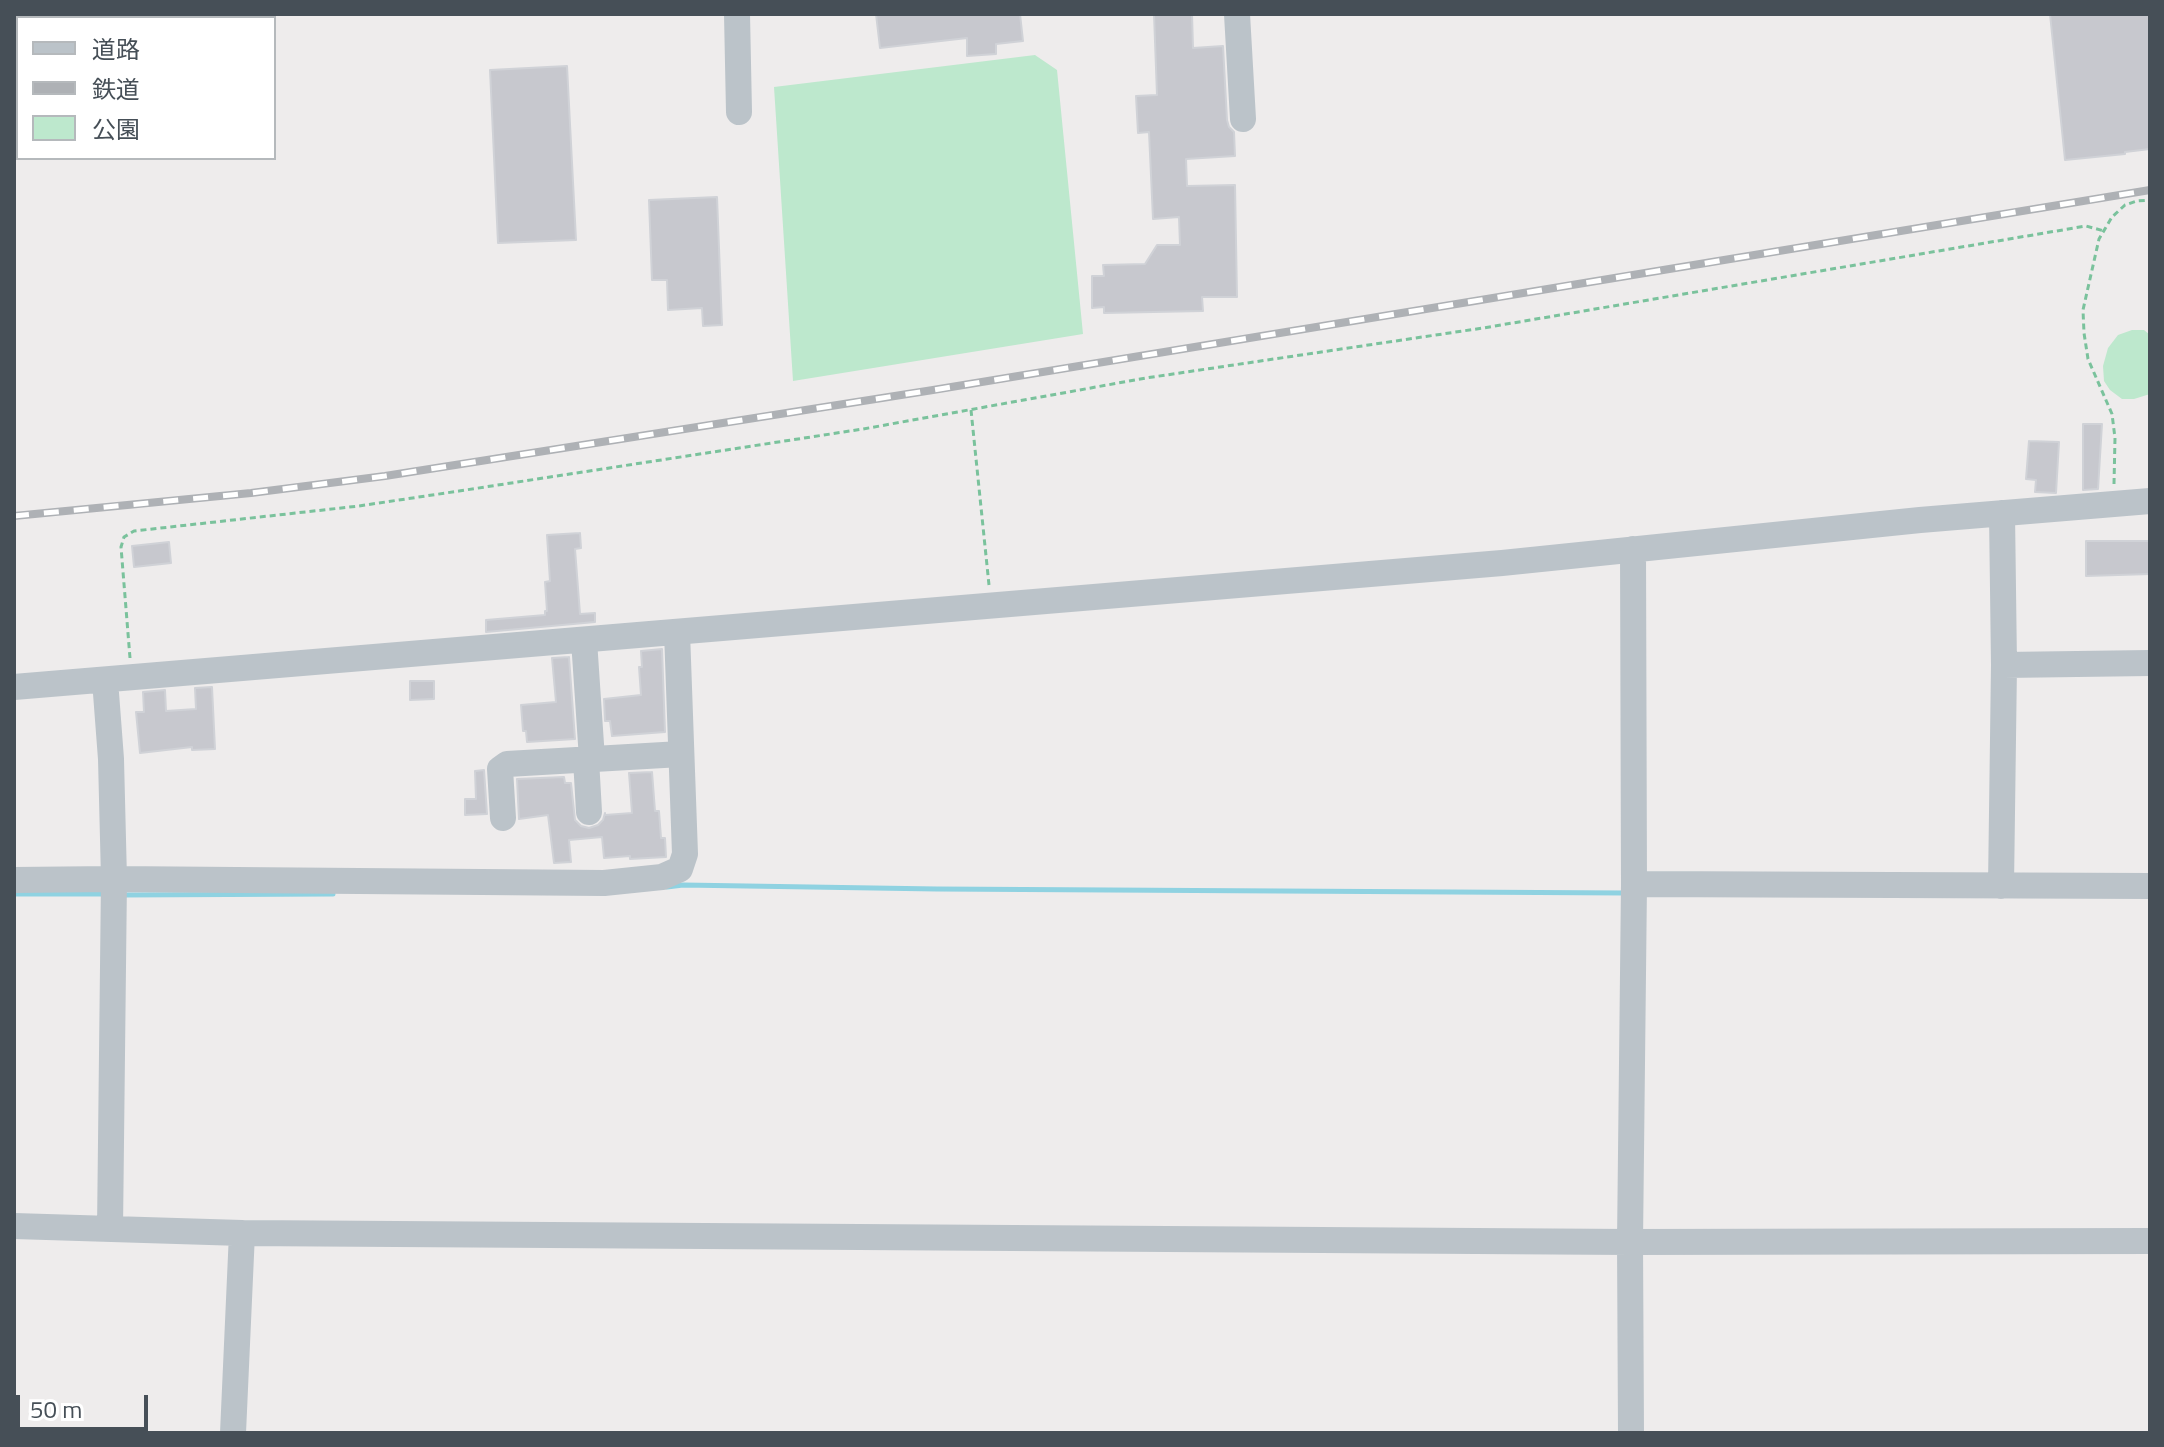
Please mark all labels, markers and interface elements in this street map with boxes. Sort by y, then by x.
legend [16,16,276,160]
text: 道路 [92,31,140,67]
text: 鉄道 [92,71,140,107]
text: 公園 [92,111,140,147]
scale bar [20,1379,152,1429]
text: 50 m [30,1391,82,1427]

